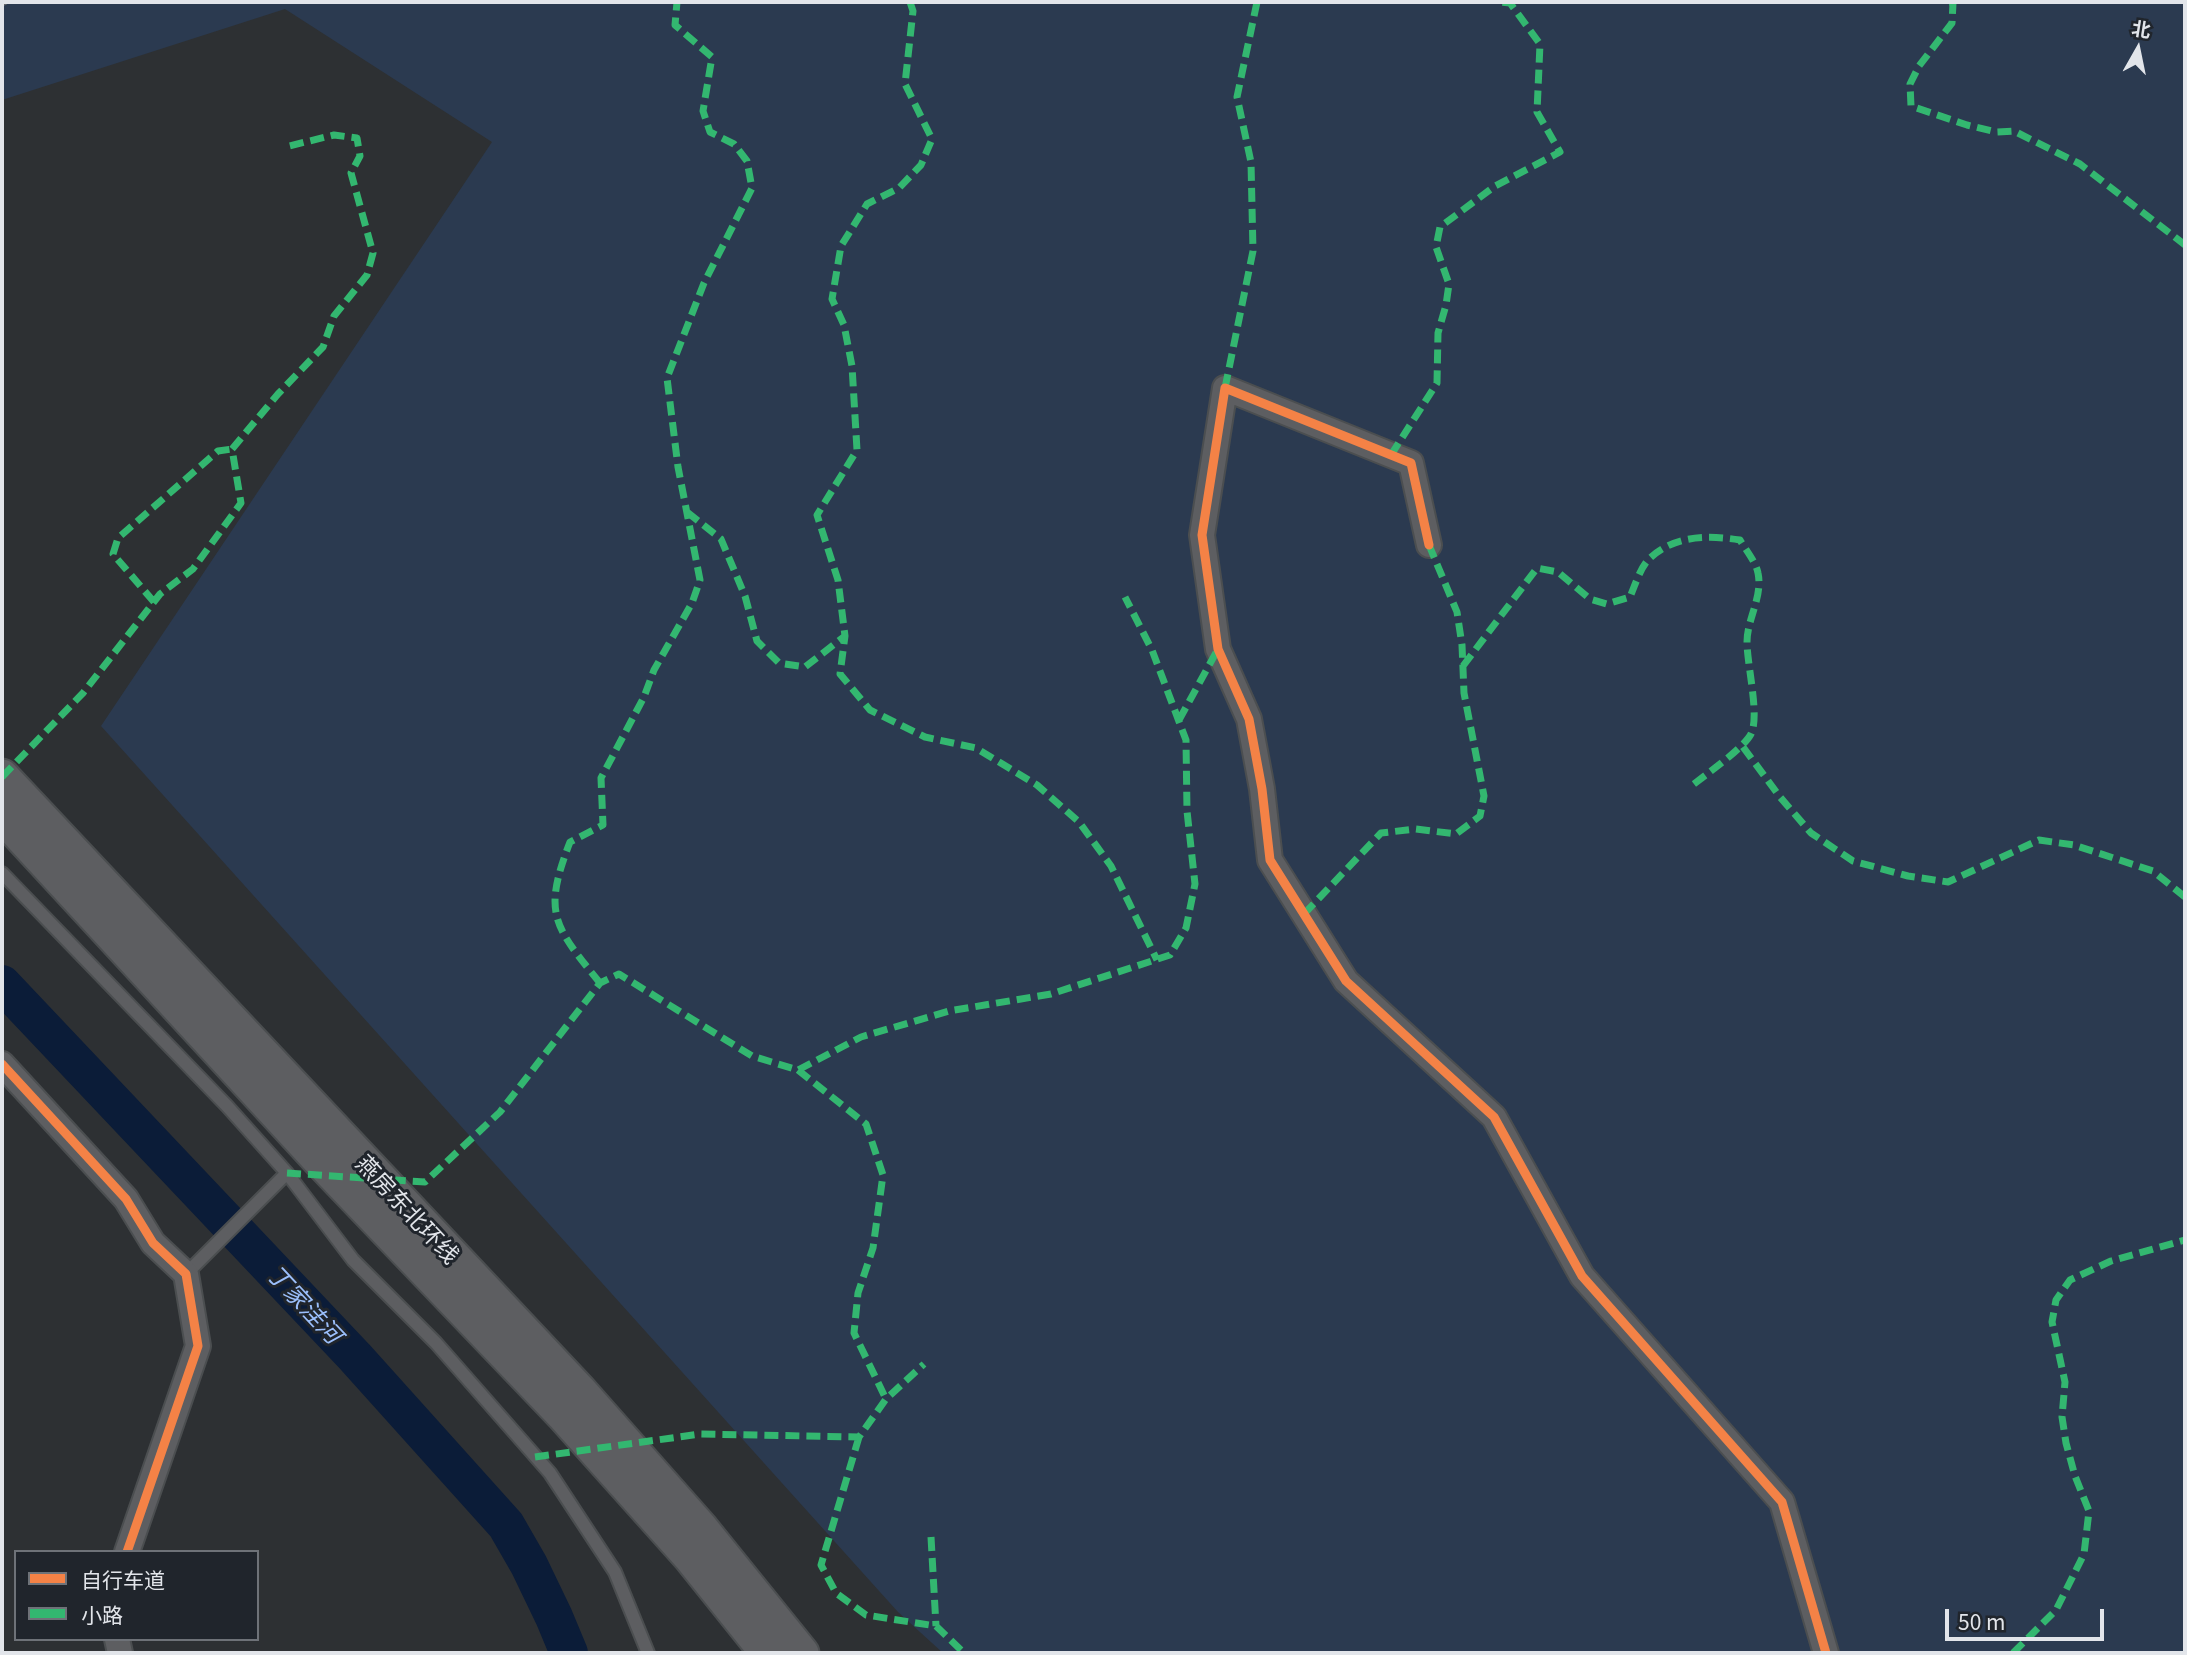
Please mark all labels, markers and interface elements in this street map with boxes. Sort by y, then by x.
text: 北 [2130,13,2153,43]
north arrow [2103,14,2173,84]
street label: 燕房东北环线 [351,1149,465,1269]
water label: 丁家洼河 [262,1259,348,1349]
legend [14,1550,259,1641]
text: 自行车道 [81,1564,165,1594]
scale bar [1949,1596,2108,1640]
text: 小路 [81,1599,123,1629]
text: 50 m [1958,1606,2005,1636]

